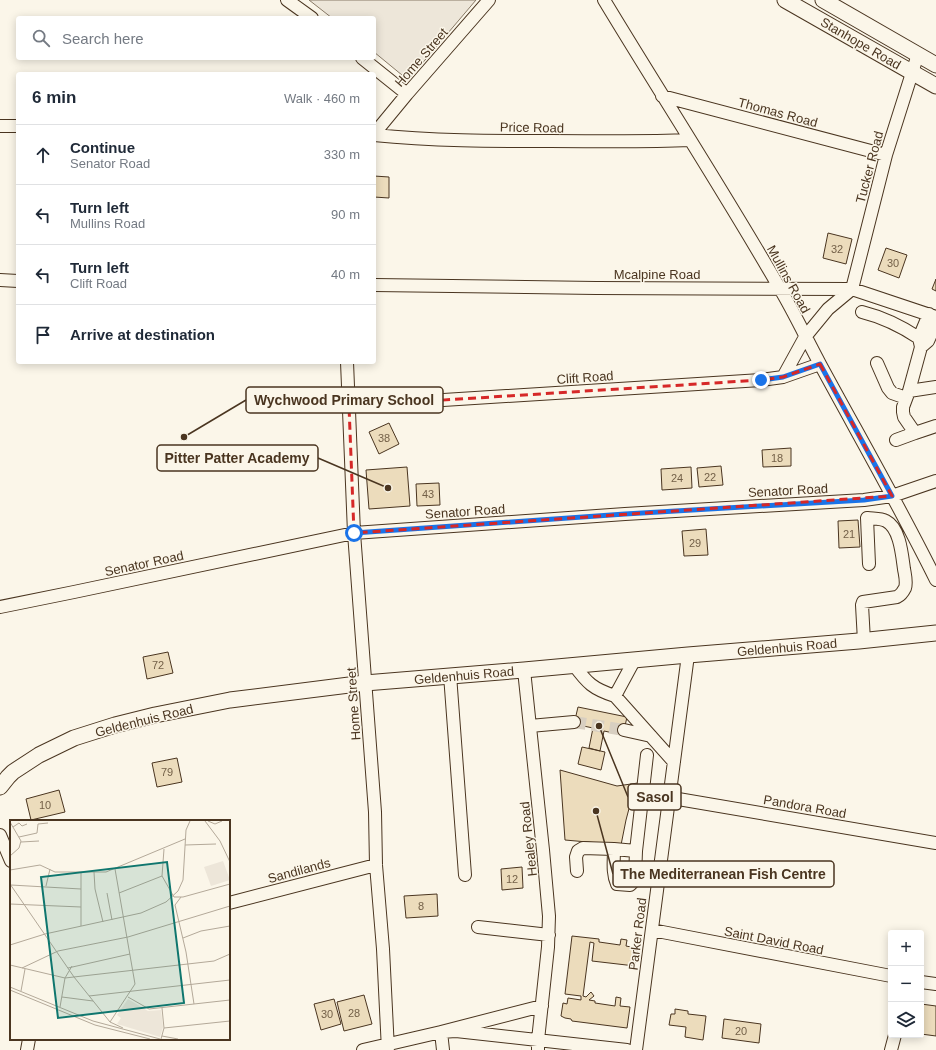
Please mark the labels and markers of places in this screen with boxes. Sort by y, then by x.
callout: Wychwood Primary School [246,387,443,413]
callout: Pitter Patter Academy [157,445,318,471]
callout: Sasol [628,784,681,810]
callout: The Mediterranean Fish Centre [613,861,834,887]

